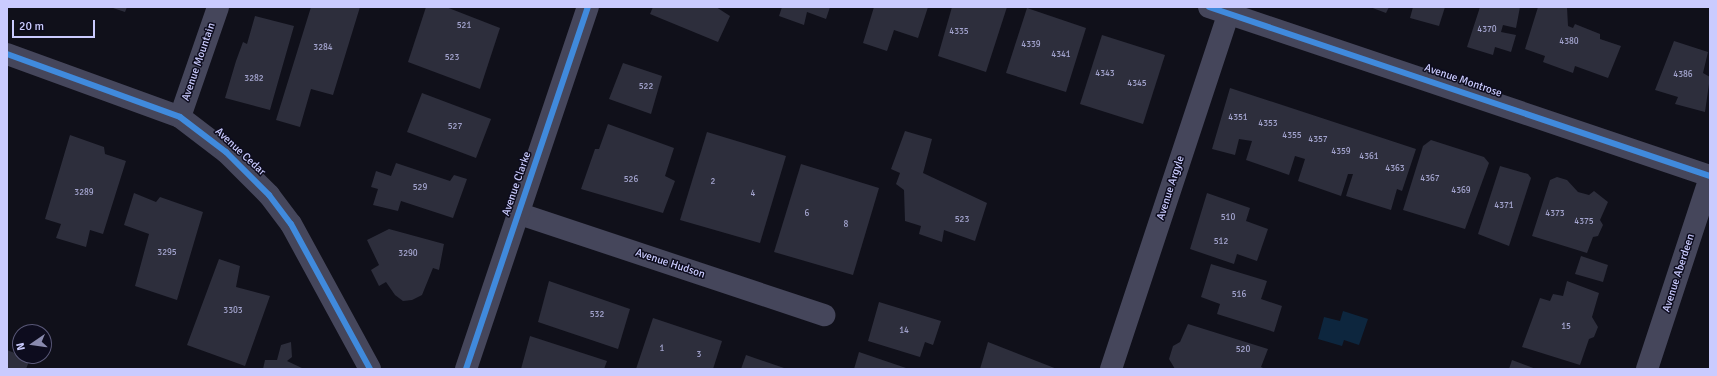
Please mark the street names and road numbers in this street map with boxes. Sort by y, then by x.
street label: Avenue Mountain [179,21,219,103]
street label: Avenue Montrose [1422,62,1504,100]
street label: Avenue Cedar [212,125,268,179]
street label: Avenue Clarke [500,150,534,218]
street label: Avenue Argyle [1154,154,1188,222]
street label: Avenue Aberdeen [1660,232,1698,314]
street label: Avenue Hudson [633,247,707,281]

